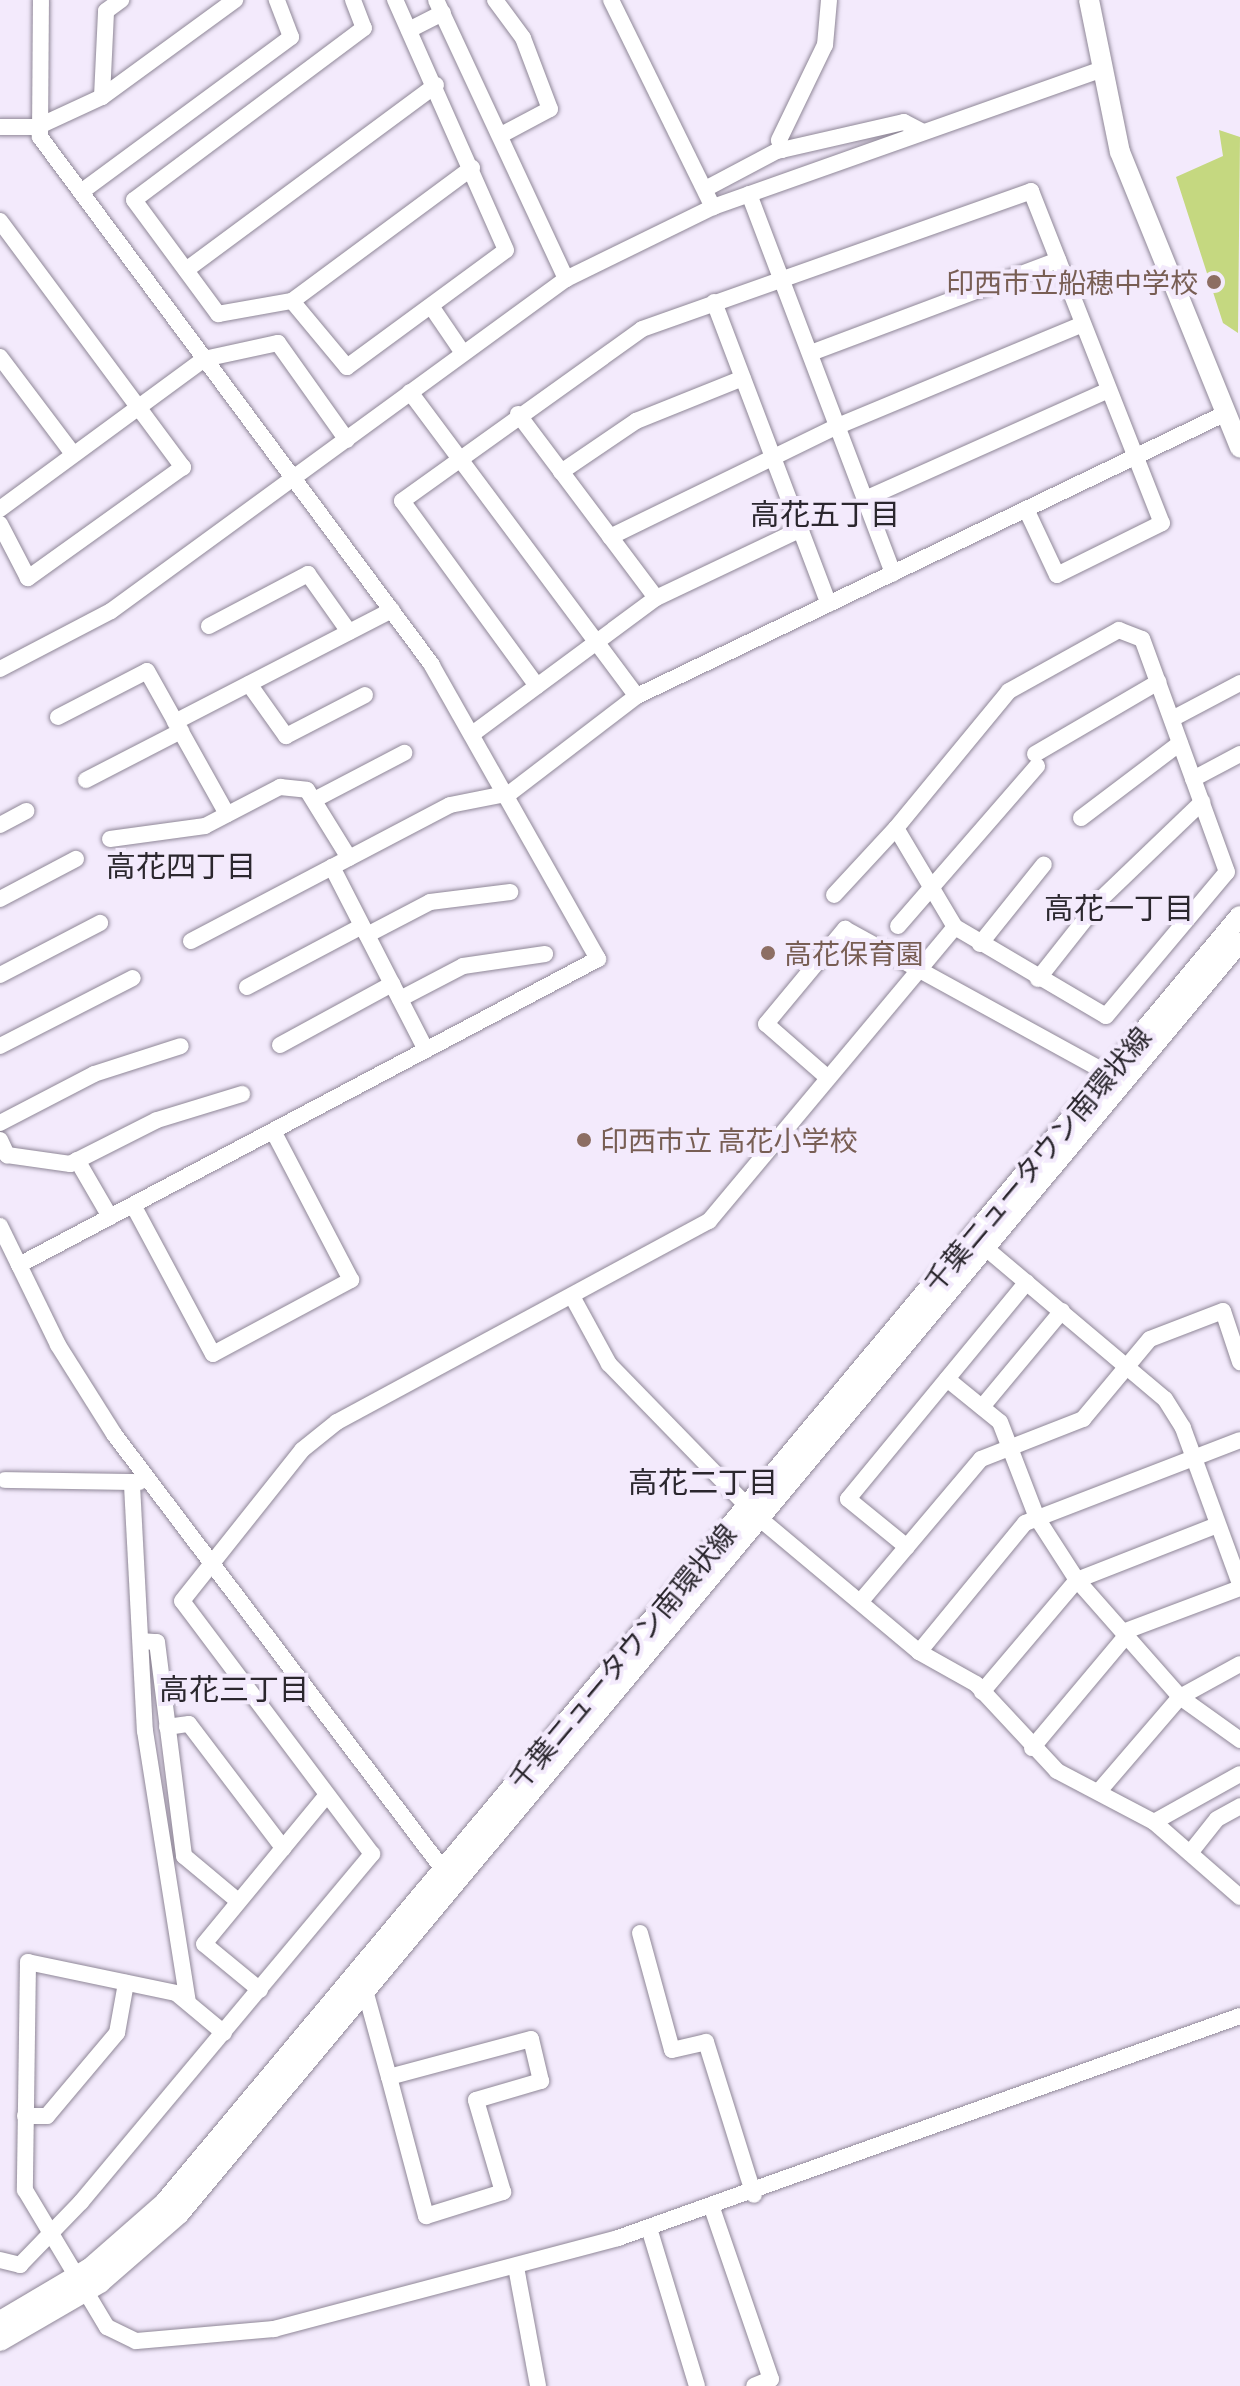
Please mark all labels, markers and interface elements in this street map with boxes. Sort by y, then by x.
place label: 印西市立船穂中学校 [946,265,1198,299]
marker: 印西市立船穂中学校 [1205,273,1223,291]
district label: 高花五丁目 [750,496,900,532]
district label: 高花四丁目 [106,848,256,884]
district label: 高花一丁目 [1044,890,1194,926]
place label: 高花保育園 [784,936,924,970]
marker: 高花保育園 [759,944,777,962]
street label: 千葉ニュータウン南環状線 [916,1020,1158,1298]
place label: 印西市立 高花小学校 [600,1123,858,1157]
marker: 印西市立 高花小学校 [575,1131,593,1149]
district label: 高花二丁目 [628,1464,778,1500]
street label: 千葉ニュータウン南環状線 [501,1517,743,1795]
district label: 高花三丁目 [159,1671,309,1707]

